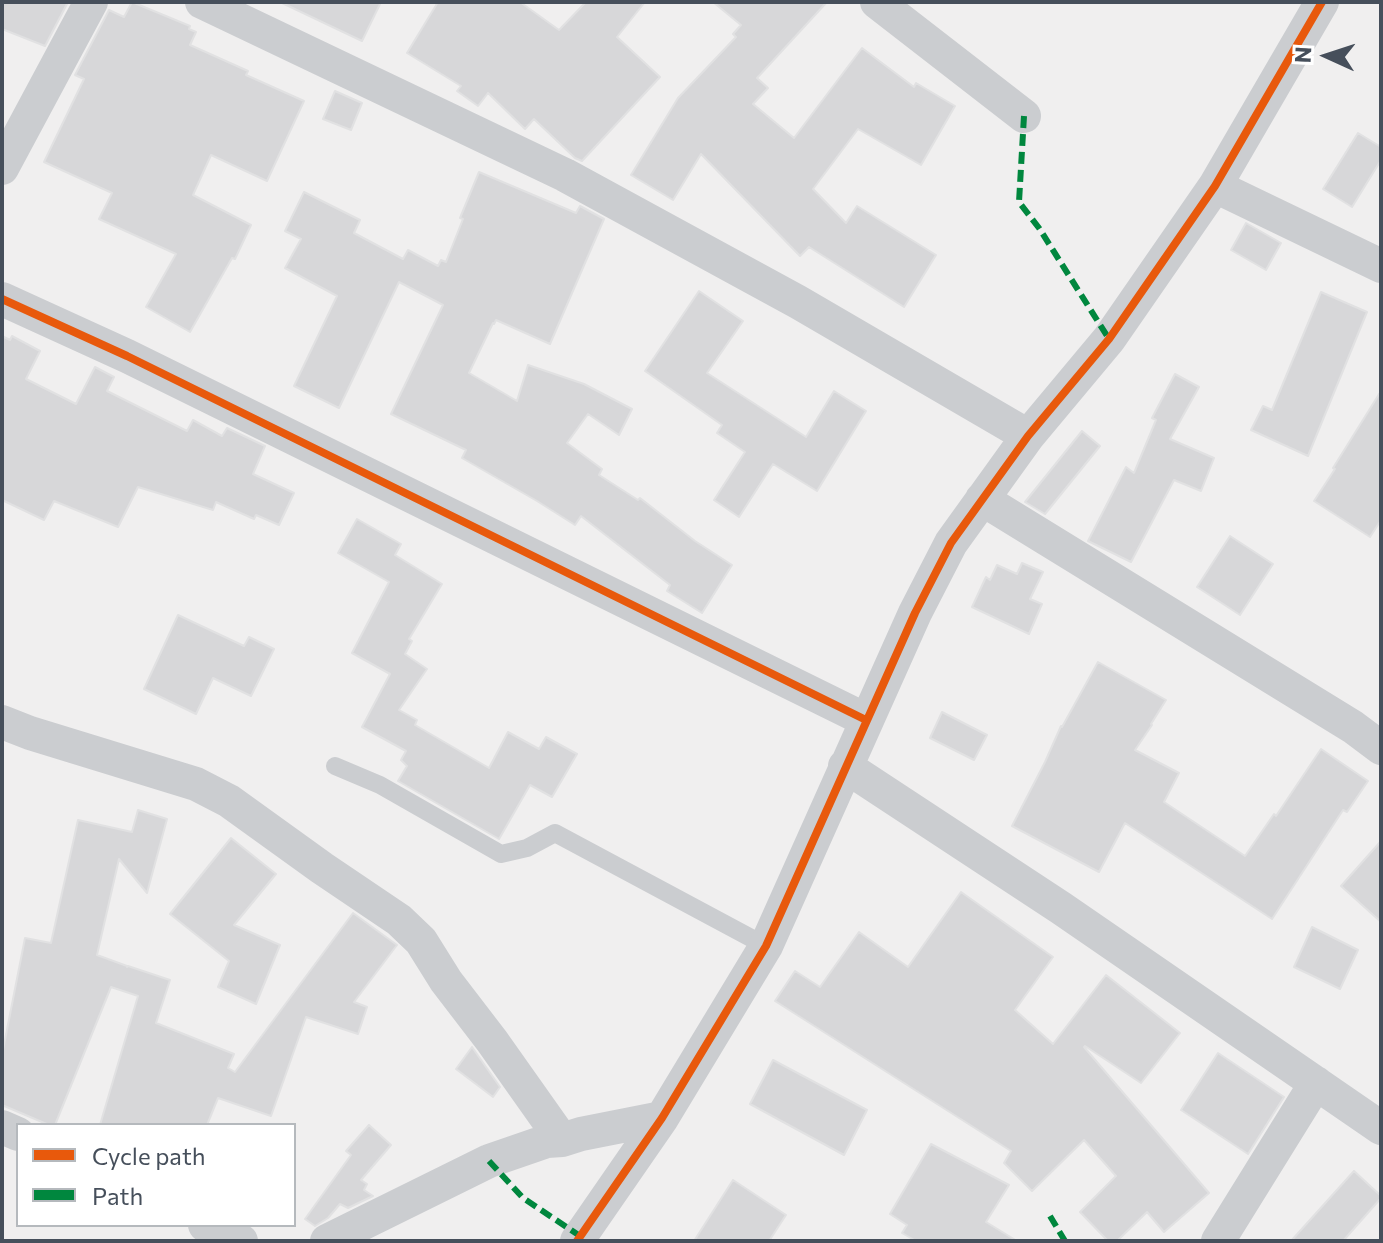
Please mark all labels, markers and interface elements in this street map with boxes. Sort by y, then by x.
north arrow [1287,16,1367,96]
text: N [1289,46,1316,64]
legend [16,1123,296,1227]
text: Cycle path [92,1141,206,1170]
text: Path [92,1181,143,1210]

